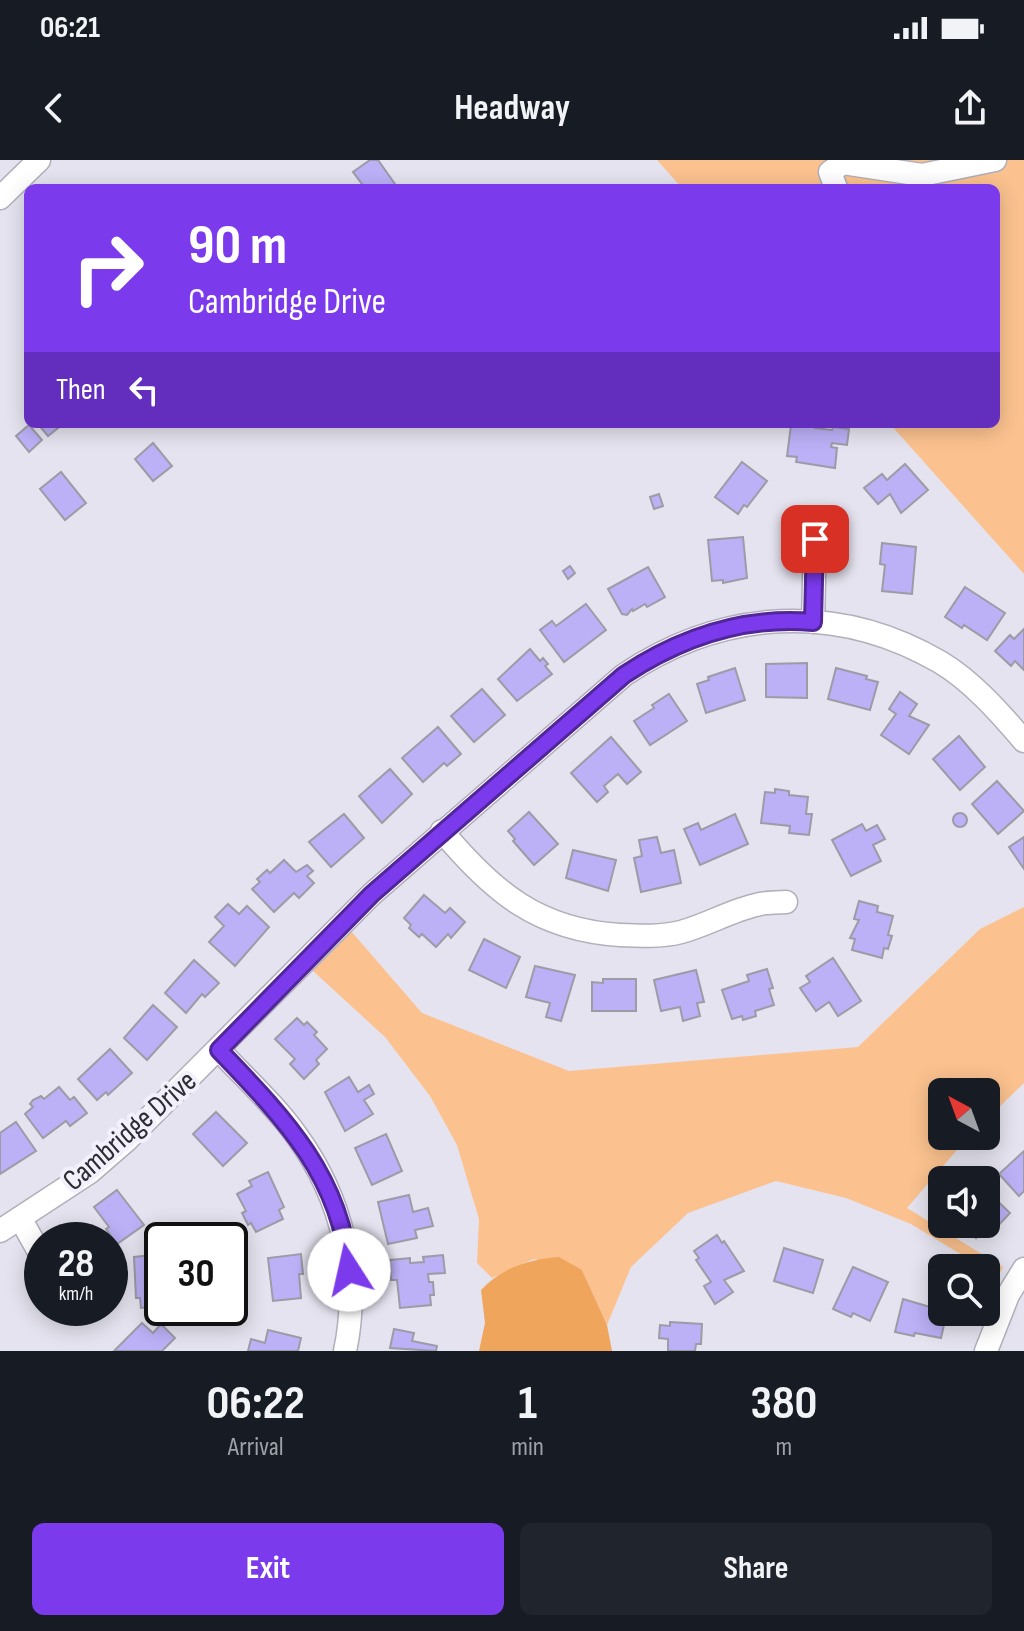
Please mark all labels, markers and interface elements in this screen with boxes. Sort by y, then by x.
text: 06:21 [40,10,100,46]
icon: back [32,86,76,130]
icon: share [948,86,992,130]
text: Headway [454,87,570,130]
text: 90 m [188,213,287,280]
icon: right [56,216,160,320]
text: Cambridge Drive [188,281,386,324]
icon: left [122,368,166,412]
text: Then [56,372,106,408]
pin [781,505,849,573]
icon: arrive [793,517,837,561]
street label: Cambridge Drive [56,1063,204,1199]
north arrow [928,1078,1000,1150]
map controls [928,1078,1000,1326]
button: sound [928,1166,1000,1238]
speed limit sign: 30 [144,1222,248,1326]
position arrow [307,1228,391,1312]
text: 28 [58,1240,94,1288]
button: search [928,1254,1000,1326]
text: km/h [59,1282,93,1306]
text: 06:22 [207,1375,305,1432]
text: 1 [518,1375,537,1432]
text: 380 [750,1375,817,1432]
text: Arrival [228,1432,284,1463]
text: min [511,1432,544,1463]
text: m [776,1432,792,1463]
button: Exit [32,1523,504,1615]
button: Share [520,1523,992,1615]

